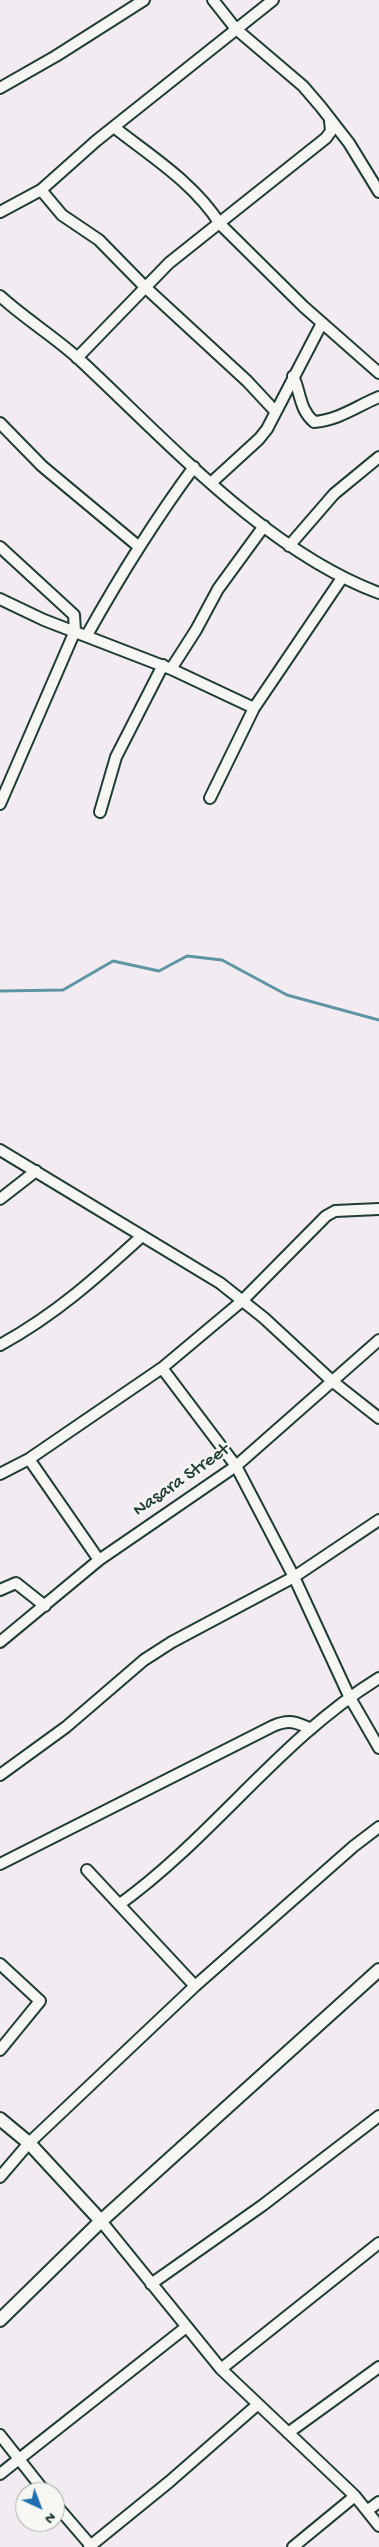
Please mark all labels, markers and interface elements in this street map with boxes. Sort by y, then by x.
street label: Nasara Street [129,1439,235,1523]
north arrow [15,2482,65,2532]
text: N [41,2508,59,2527]

